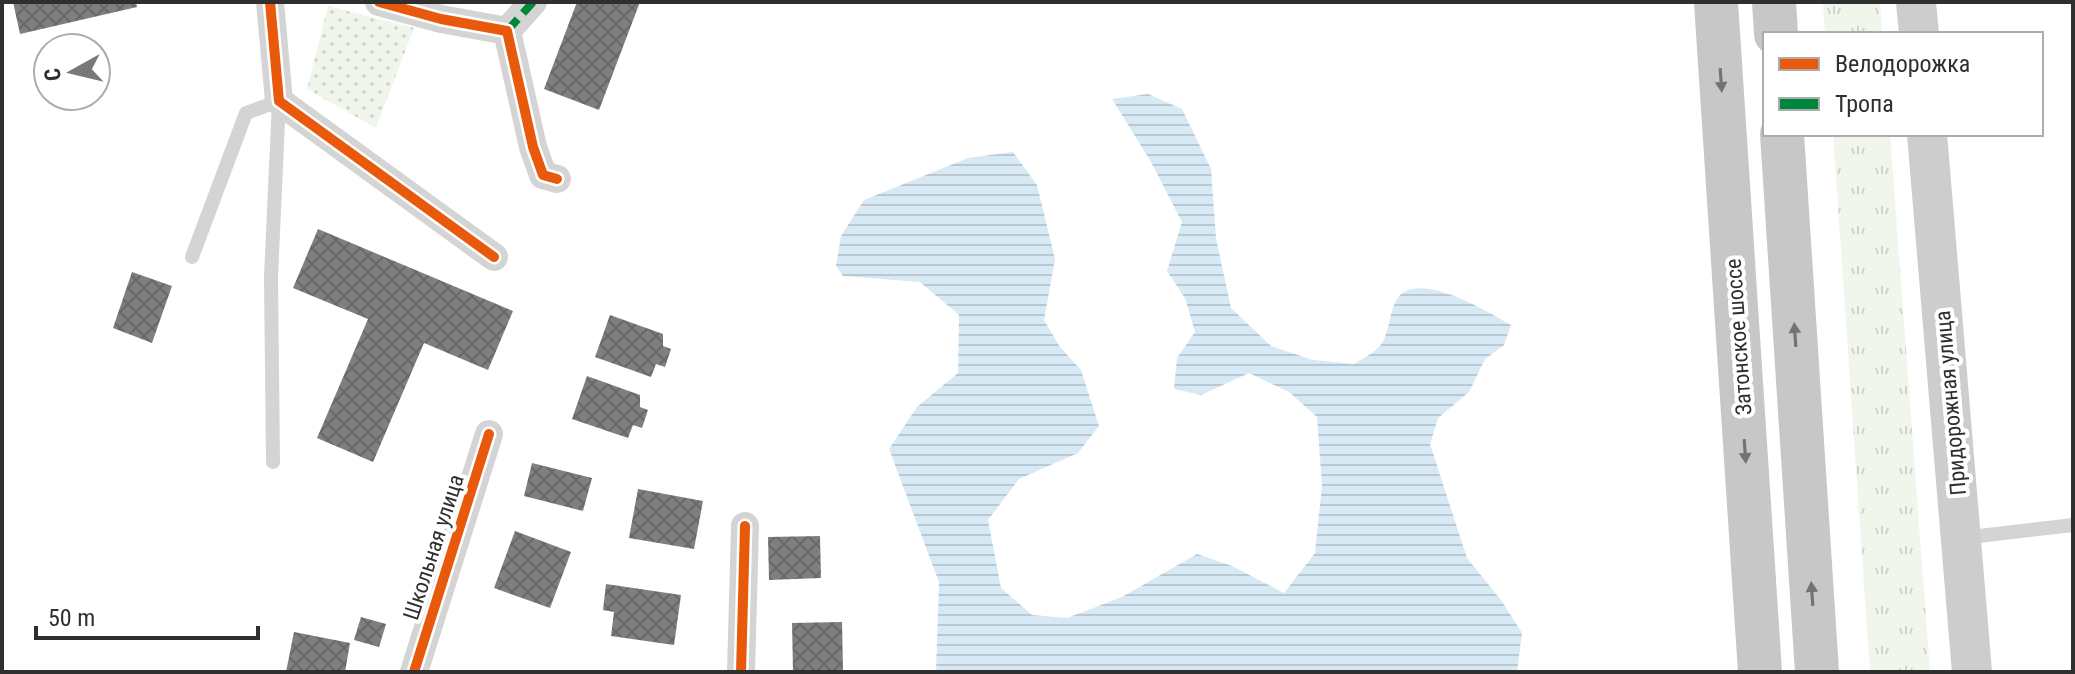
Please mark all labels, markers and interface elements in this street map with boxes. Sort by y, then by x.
north arrow [32,32,112,112]
legend [1763,32,2043,136]
text: Велодорожка [1835,50,1970,78]
text: С [39,67,66,83]
one-way arrow [1715,68,1728,93]
text: Тропа [1835,90,1894,118]
street label: Затонское шоссе [1721,258,1756,416]
street label: Придорожная улица [1930,310,1971,496]
one-way arrow [1788,322,1801,347]
one-way arrow [1739,439,1752,464]
street label: Школьная улица [398,471,469,623]
one-way arrow [1805,581,1818,606]
scale bar [36,590,258,640]
text: 50 m [48,604,95,632]

